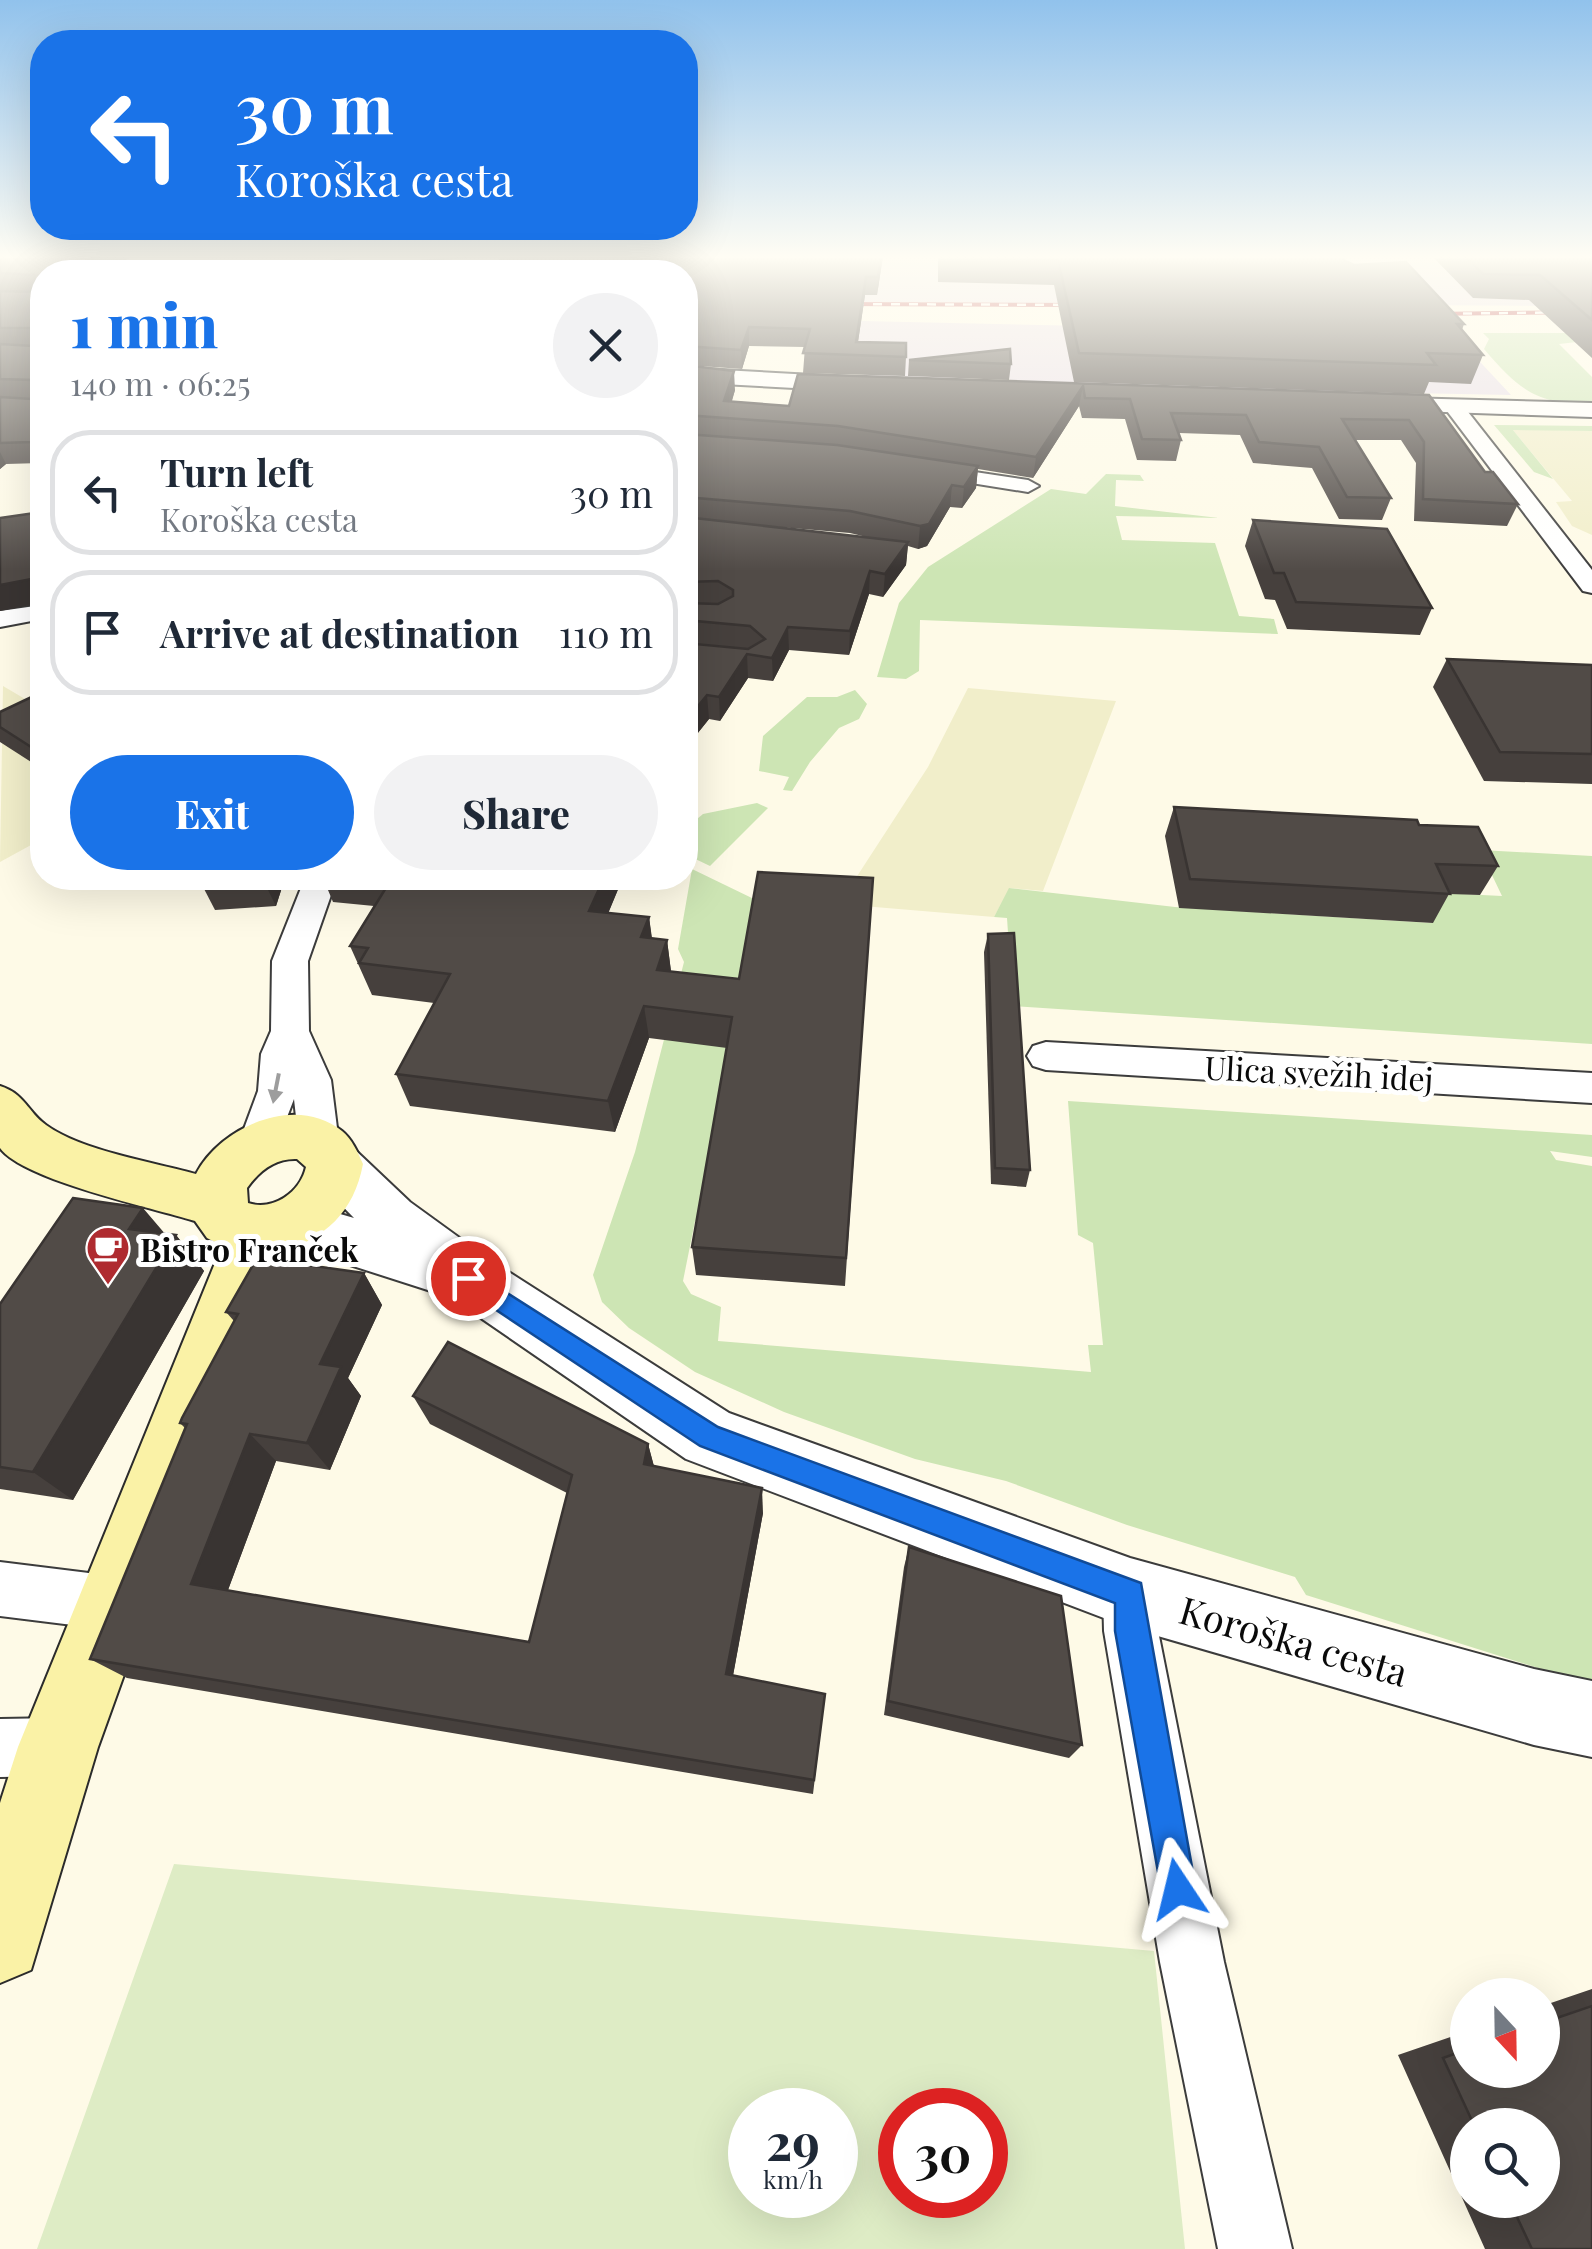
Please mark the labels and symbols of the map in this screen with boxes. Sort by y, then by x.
street label: Ulica svežih idej [1204,1045,1434,1099]
one-way arrow [268,1073,283,1104]
cafe icon: Bistro Franček [85,1225,131,1286]
place label: Bistro Franček [140,1227,359,1270]
pin [426,1236,511,1321]
street label: Koroška cesta [1174,1583,1414,1697]
position arrow [1126,1837,1230,1941]
north arrow [1450,1978,1560,2088]
speed limit sign: 30 [878,2088,1008,2218]

